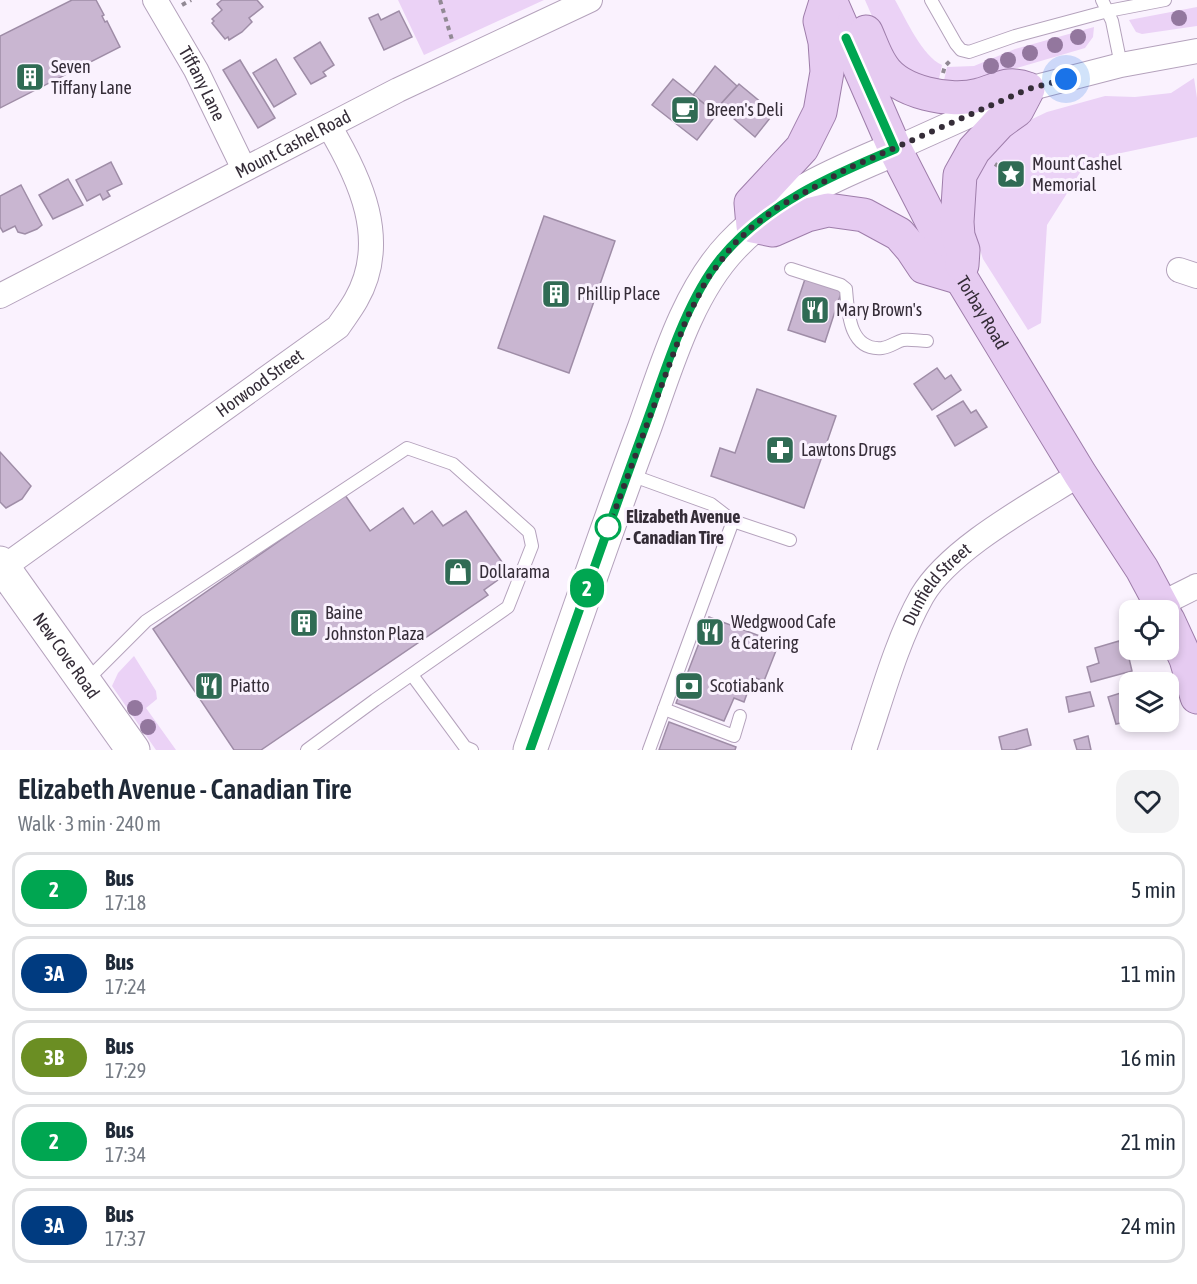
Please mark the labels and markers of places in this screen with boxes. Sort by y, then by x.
place label: Seven Tiffany Lane [51,56,132,98]
building icon: Seven Tiffany Lane [14,61,46,93]
cafe icon: Breen's Deli [669,94,701,126]
place label: Breen's Deli [706,99,783,120]
place label: Mount Cashel Memorial [1032,153,1122,195]
place icon: Mount Cashel Memorial [995,158,1027,190]
building icon: Phillip Place [540,278,572,310]
place label: Phillip Place [577,283,660,304]
restaurant icon: Mary Brown's [799,294,831,326]
place label: Mary Brown's [836,299,922,320]
pharmacy icon: Lawtons Drugs [764,434,796,466]
place label: Lawtons Drugs [801,439,896,460]
place label: Elizabeth Avenue - Canadian Tire [626,506,740,548]
marker: Elizabeth Avenue - Canadian Tire [595,514,621,540]
shop icon: Dollarama [442,556,474,588]
place label: Dollarama [479,561,550,582]
place label: Baine Johnston Plaza [325,602,425,644]
building icon: Baine Johnston Plaza [288,607,320,639]
place label: Wedgwood Cafe & Catering [731,611,836,653]
restaurant icon: Wedgwood Cafe & Catering [694,616,726,648]
restaurant icon: Piatto [193,670,225,702]
bank icon: Scotiabank [673,670,705,702]
place label: Piatto [230,675,270,696]
place label: Scotiabank [710,675,784,696]

